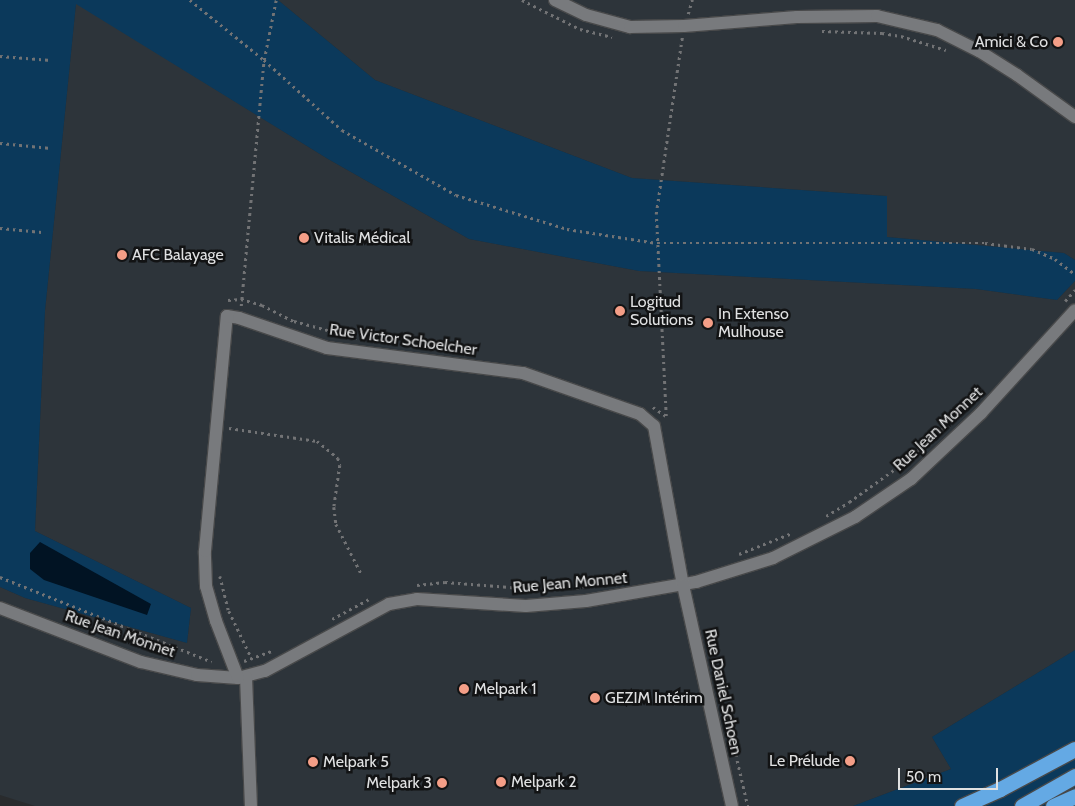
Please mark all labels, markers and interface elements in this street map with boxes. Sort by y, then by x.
place label: Amici & Co [975,32,1048,52]
marker: Amici & Co [1052,36,1064,48]
place label: Vitalis Médical [314,228,410,248]
marker: Vitalis Médical [298,232,310,244]
place label: AFC Balayage [132,245,224,265]
marker: AFC Balayage [116,249,128,261]
place label: Logitud Solutions [630,292,693,330]
place label: In Extenso Mulhouse [718,304,789,342]
marker: Logitud Solutions [614,305,626,317]
marker: In Extenso Mulhouse [702,317,714,329]
street label: Rue Victor Schoelcher [328,320,478,360]
street label: Rue Jean Monnet [889,383,987,475]
street label: Rue Jean Monnet [512,568,628,598]
street label: Rue Jean Monnet [63,606,177,662]
street label: Rue Daniel Schoen [700,627,746,757]
place label: Melpark 1 [474,679,536,699]
marker: Melpark 1 [458,683,470,695]
place label: GEZIM Intérim [605,688,703,708]
marker: GEZIM Intérim [589,692,601,704]
place label: Le Prélude [769,751,840,771]
place label: Melpark 5 [323,752,389,772]
marker: Le Prélude [844,755,856,767]
marker: Melpark 5 [307,756,319,768]
scale bar [900,758,1000,790]
text: 50 m [906,768,941,786]
place label: Melpark 2 [511,772,577,792]
place label: Melpark 3 [366,773,432,793]
marker: Melpark 2 [495,776,507,788]
marker: Melpark 3 [436,777,448,789]

